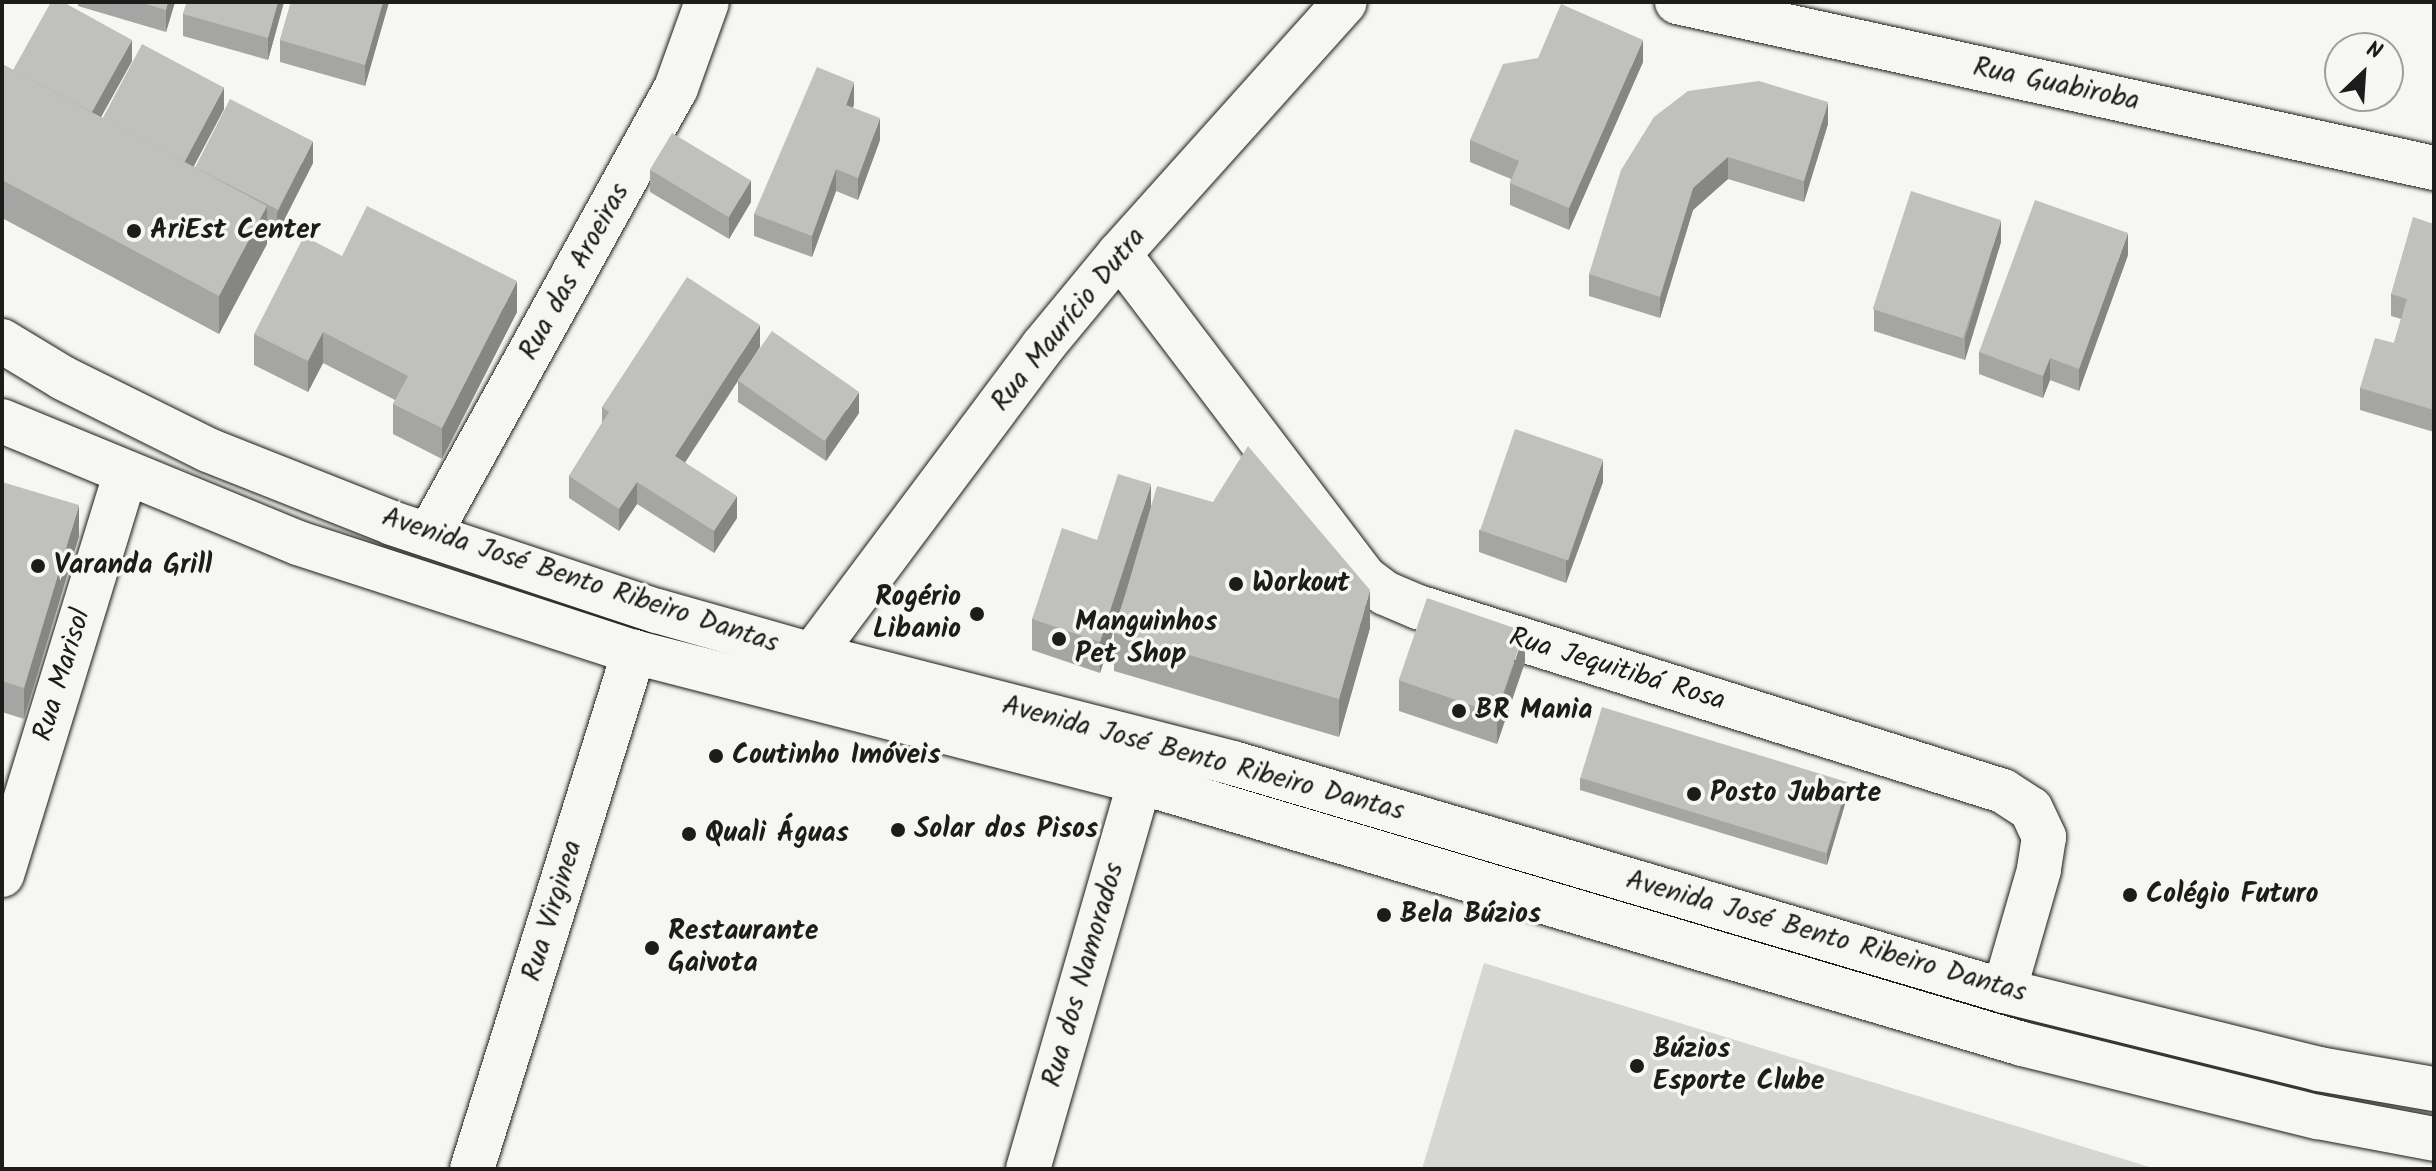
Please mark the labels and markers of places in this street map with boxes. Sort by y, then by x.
place label: AriEst Center [150,214,320,248]
marker: AriEst Center [125,222,143,240]
place label: Varanda Grill [54,549,212,583]
marker: Varanda Grill [29,557,47,575]
place label: Workout [1252,567,1350,601]
marker: Workout [1227,575,1245,593]
place label: Rogério Libanio [873,581,961,647]
marker: Rogério Libanio [968,605,986,623]
place label: Manguinhos Pet Shop [1075,606,1217,672]
marker: Manguinhos Pet Shop [1050,630,1068,648]
place label: BR Mania [1475,694,1593,728]
marker: BR Mania [1450,702,1468,720]
place label: Coutinho Imóveis [732,739,940,773]
marker: Coutinho Imóveis [707,747,725,765]
place label: Posto Jubarte [1710,777,1881,811]
marker: Posto Jubarte [1685,785,1703,803]
place label: Solar dos Pisos [914,813,1098,847]
place label: Quali Águas [705,817,849,851]
marker: Solar dos Pisos [889,821,907,839]
marker: Quali Águas [680,825,698,843]
place label: Colégio Futuro [2146,878,2318,912]
marker: Colégio Futuro [2121,886,2139,904]
place label: Bela Búzios [1400,898,1541,932]
marker: Bela Búzios [1375,906,1393,924]
place label: Restaurante Gaivota [668,915,818,981]
marker: Restaurante Gaivota [643,939,661,957]
place label: Búzios Esporte Clube [1653,1033,1824,1099]
marker: Búzios Esporte Clube [1628,1057,1646,1075]

